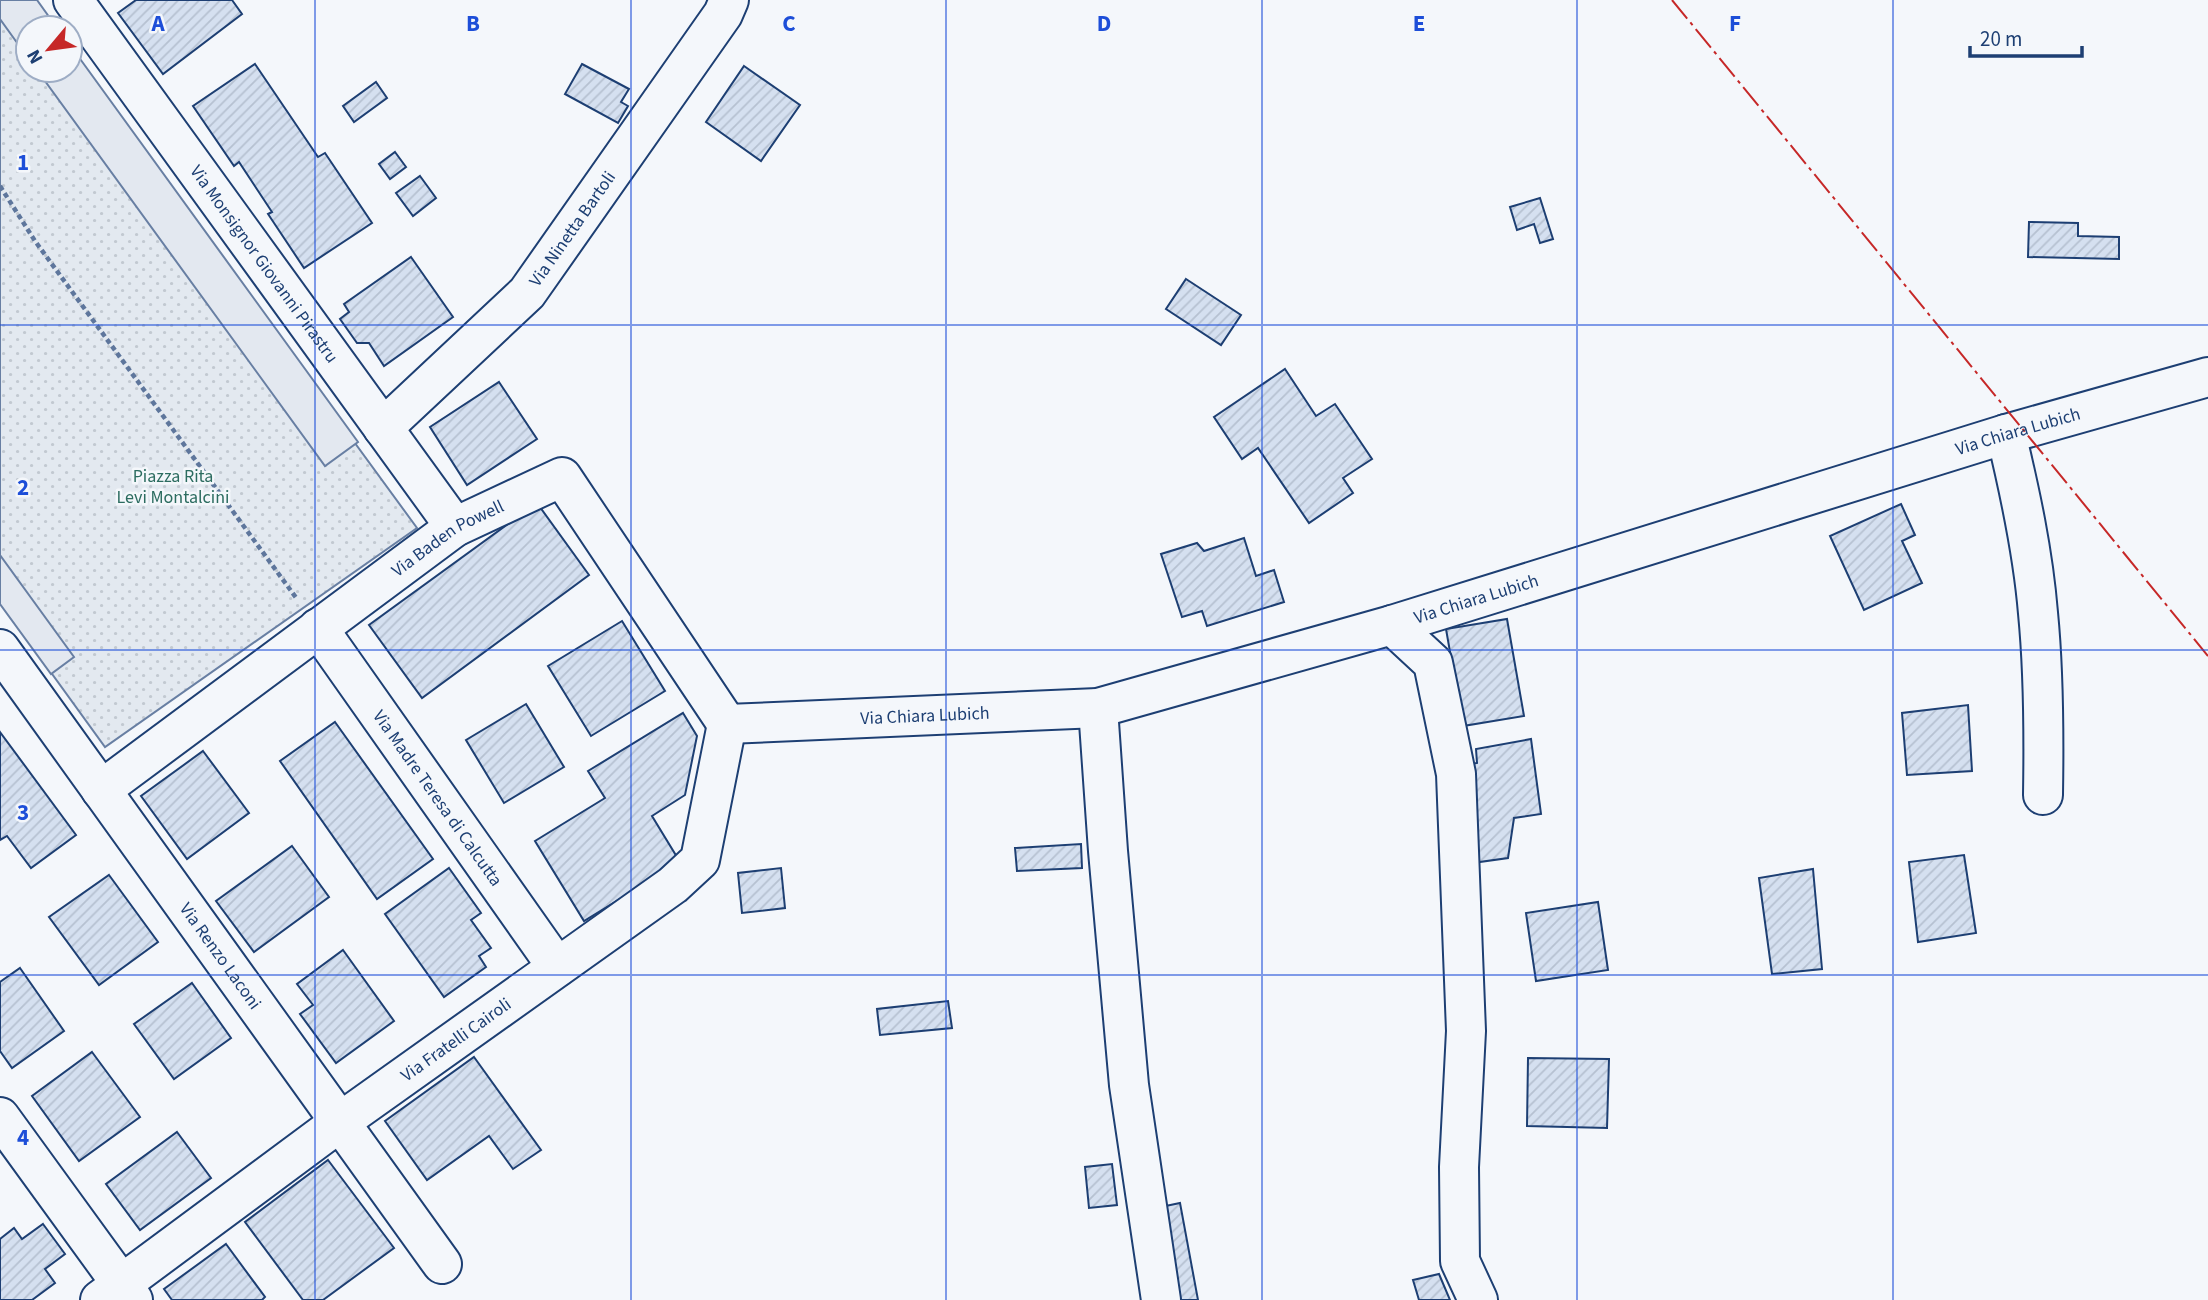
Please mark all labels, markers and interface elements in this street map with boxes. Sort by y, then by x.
text: A [150,7,165,40]
text: B [466,7,480,40]
text: C [782,7,796,40]
text: D [1097,7,1111,40]
text: E [1413,7,1425,40]
text: F [1729,7,1741,40]
north arrow [14,14,84,84]
scale bar [1970,14,2082,58]
text: 20 m [1980,24,2022,54]
text: N [21,44,50,69]
text: 1 [17,146,29,179]
street label: Via Monsignor Giovanni Pirastru [184,160,344,368]
street label: Via Ninetta Bartoli [523,166,622,292]
street label: Via Chiara Lubich [1952,402,2083,462]
park label: Piazza Rita Levi Montalcini [117,464,229,510]
text: 2 [17,471,29,504]
street label: Via Baden Powell [386,494,508,583]
street label: Via Chiara Lubich [1411,568,1542,630]
street label: Via Chiara Lubich [860,701,990,731]
street label: Via Madre Teresa di Calcutta [367,705,508,891]
text: 3 [17,796,29,829]
street label: Via Renzo Laconi [173,898,267,1015]
street label: Via Fratelli Cairoli [396,992,516,1088]
text: 4 [17,1121,29,1154]

